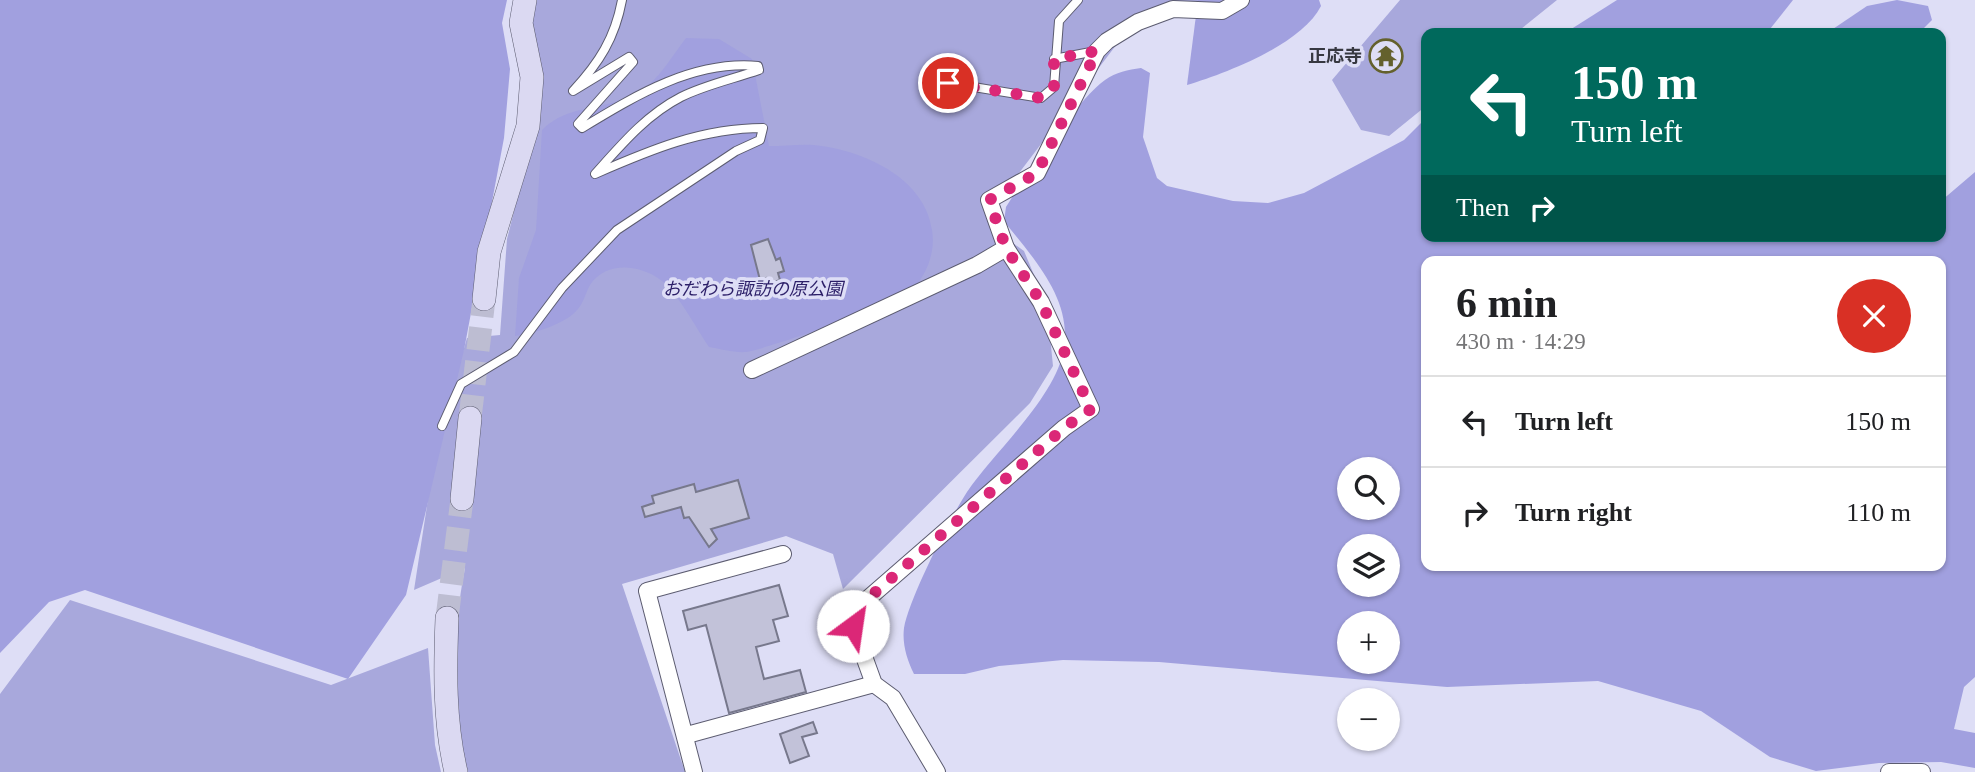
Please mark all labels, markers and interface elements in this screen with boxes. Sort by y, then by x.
temple icon: 正応寺 [1367,37,1405,75]
place label: 正応寺 [1308,46,1362,66]
pin [918,53,978,113]
text: 150 m [1571,55,1698,110]
icon: left [1456,56,1547,147]
icon: arrive [929,64,967,102]
text: Turn left [1571,113,1683,149]
icon: right [1523,189,1561,227]
text: Then [1456,193,1509,222]
park label: おだわら諏訪の原公園 [663,279,846,299]
button: close [1837,279,1911,353]
text: 6 min [1456,280,1558,326]
text: 430 m · 14:29 [1456,329,1586,354]
icon: left [1456,403,1494,441]
text: Turn left [1515,407,1613,436]
text: 150 m [1845,407,1911,436]
map controls [1337,457,1400,751]
button: search [1337,457,1400,520]
icon: right [1456,494,1494,532]
text: Turn right [1515,498,1632,527]
text: 110 m [1846,498,1911,527]
button: layers [1337,534,1400,597]
position arrow [816,589,890,663]
button: + [1337,611,1400,674]
button: − [1337,688,1400,751]

